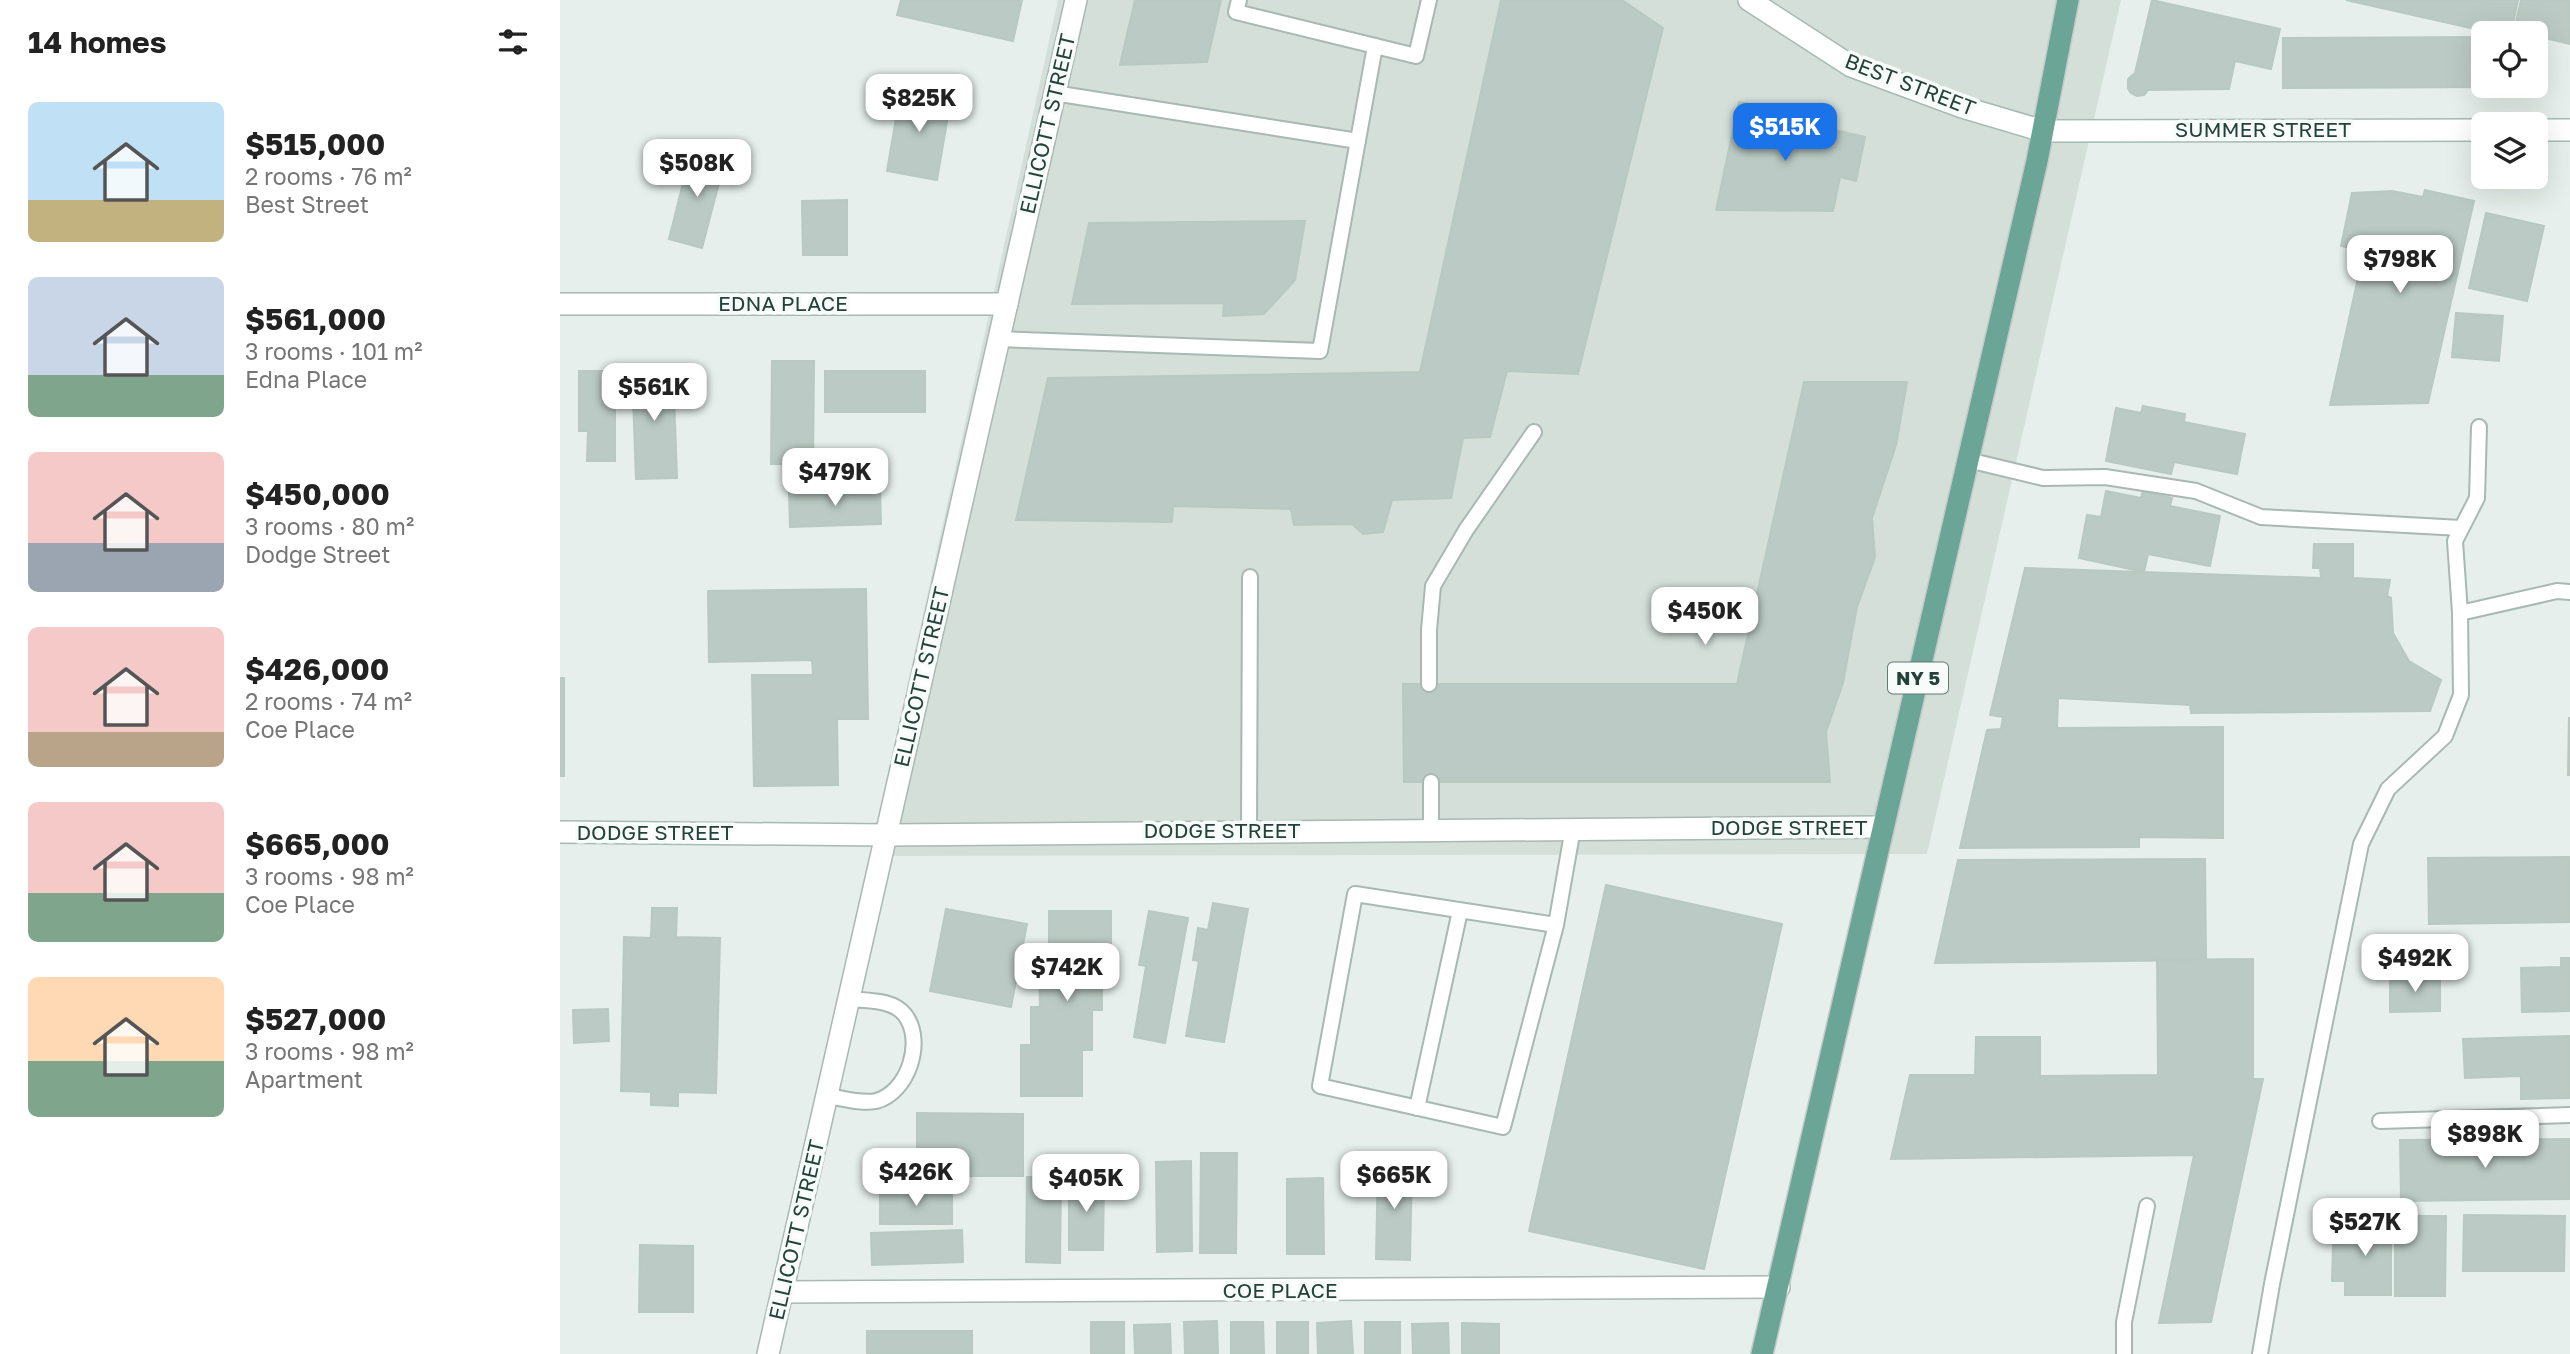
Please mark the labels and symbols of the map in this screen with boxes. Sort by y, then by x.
street label: ELLICOTT STREET [1014,31,1080,216]
street label: BEST STREET [1841,47,1979,121]
pin: $825K [870,74,968,134]
pin: $515K [1736,104,1834,163]
street label: SUMMER STREET [2175,116,2351,142]
pin: $508K [648,140,746,199]
pin: $798K [2351,236,2449,295]
street label: EDNA PLACE [718,290,848,316]
pin: $561K [605,364,703,423]
pin: $479K [786,448,884,508]
street label: ELLICOTT STREET [888,584,954,769]
pin: $450K [1656,588,1754,647]
road number: NY 5 [1888,663,1948,694]
street label: DODGE STREET [1710,814,1868,840]
street label: DODGE STREET [1143,817,1301,843]
street label: DODGE STREET [576,819,734,845]
pin: $492K [2366,934,2464,994]
pin: $742K [1018,944,1116,1003]
pin: $898K [2436,1110,2534,1170]
street label: ELLICOTT STREET [763,1137,829,1322]
pin: $426K [867,1148,965,1208]
pin: $665K [1345,1152,1443,1211]
pin: $405K [1037,1154,1135,1214]
pin: $527K [2316,1198,2414,1258]
street label: COE PLACE [1223,1277,1337,1303]

